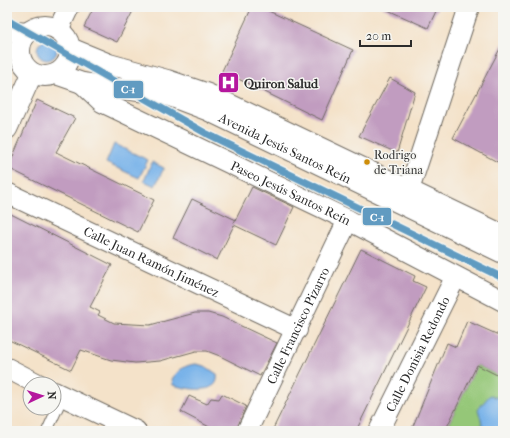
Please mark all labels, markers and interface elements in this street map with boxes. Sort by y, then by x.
scale bar [360,22,411,48]
text: 20 m [366,29,391,43]
hospital icon: Quiron Salud [215,70,241,96]
place label: Quiron Salud [244,76,319,91]
line badge: C-1 [113,80,144,99]
text: C-1 [121,83,135,96]
street label: Avenida Jesús Santos Reín [216,109,354,186]
place label: Rodrigo de Triana [374,148,423,177]
street label: Paseo Jesús Santos Reín [228,157,354,228]
marker: Rodrigo de Triana [362,157,372,167]
line badge: C-1 [362,207,392,226]
text: C-1 [370,211,384,224]
street label: Calle Juan Ramón Jiménez [81,223,222,300]
street label: Calle Francisco Pizarro [263,264,332,386]
street label: Calle Donisia Redondo [382,293,452,414]
north arrow [22,376,62,416]
text: N [45,391,58,401]

